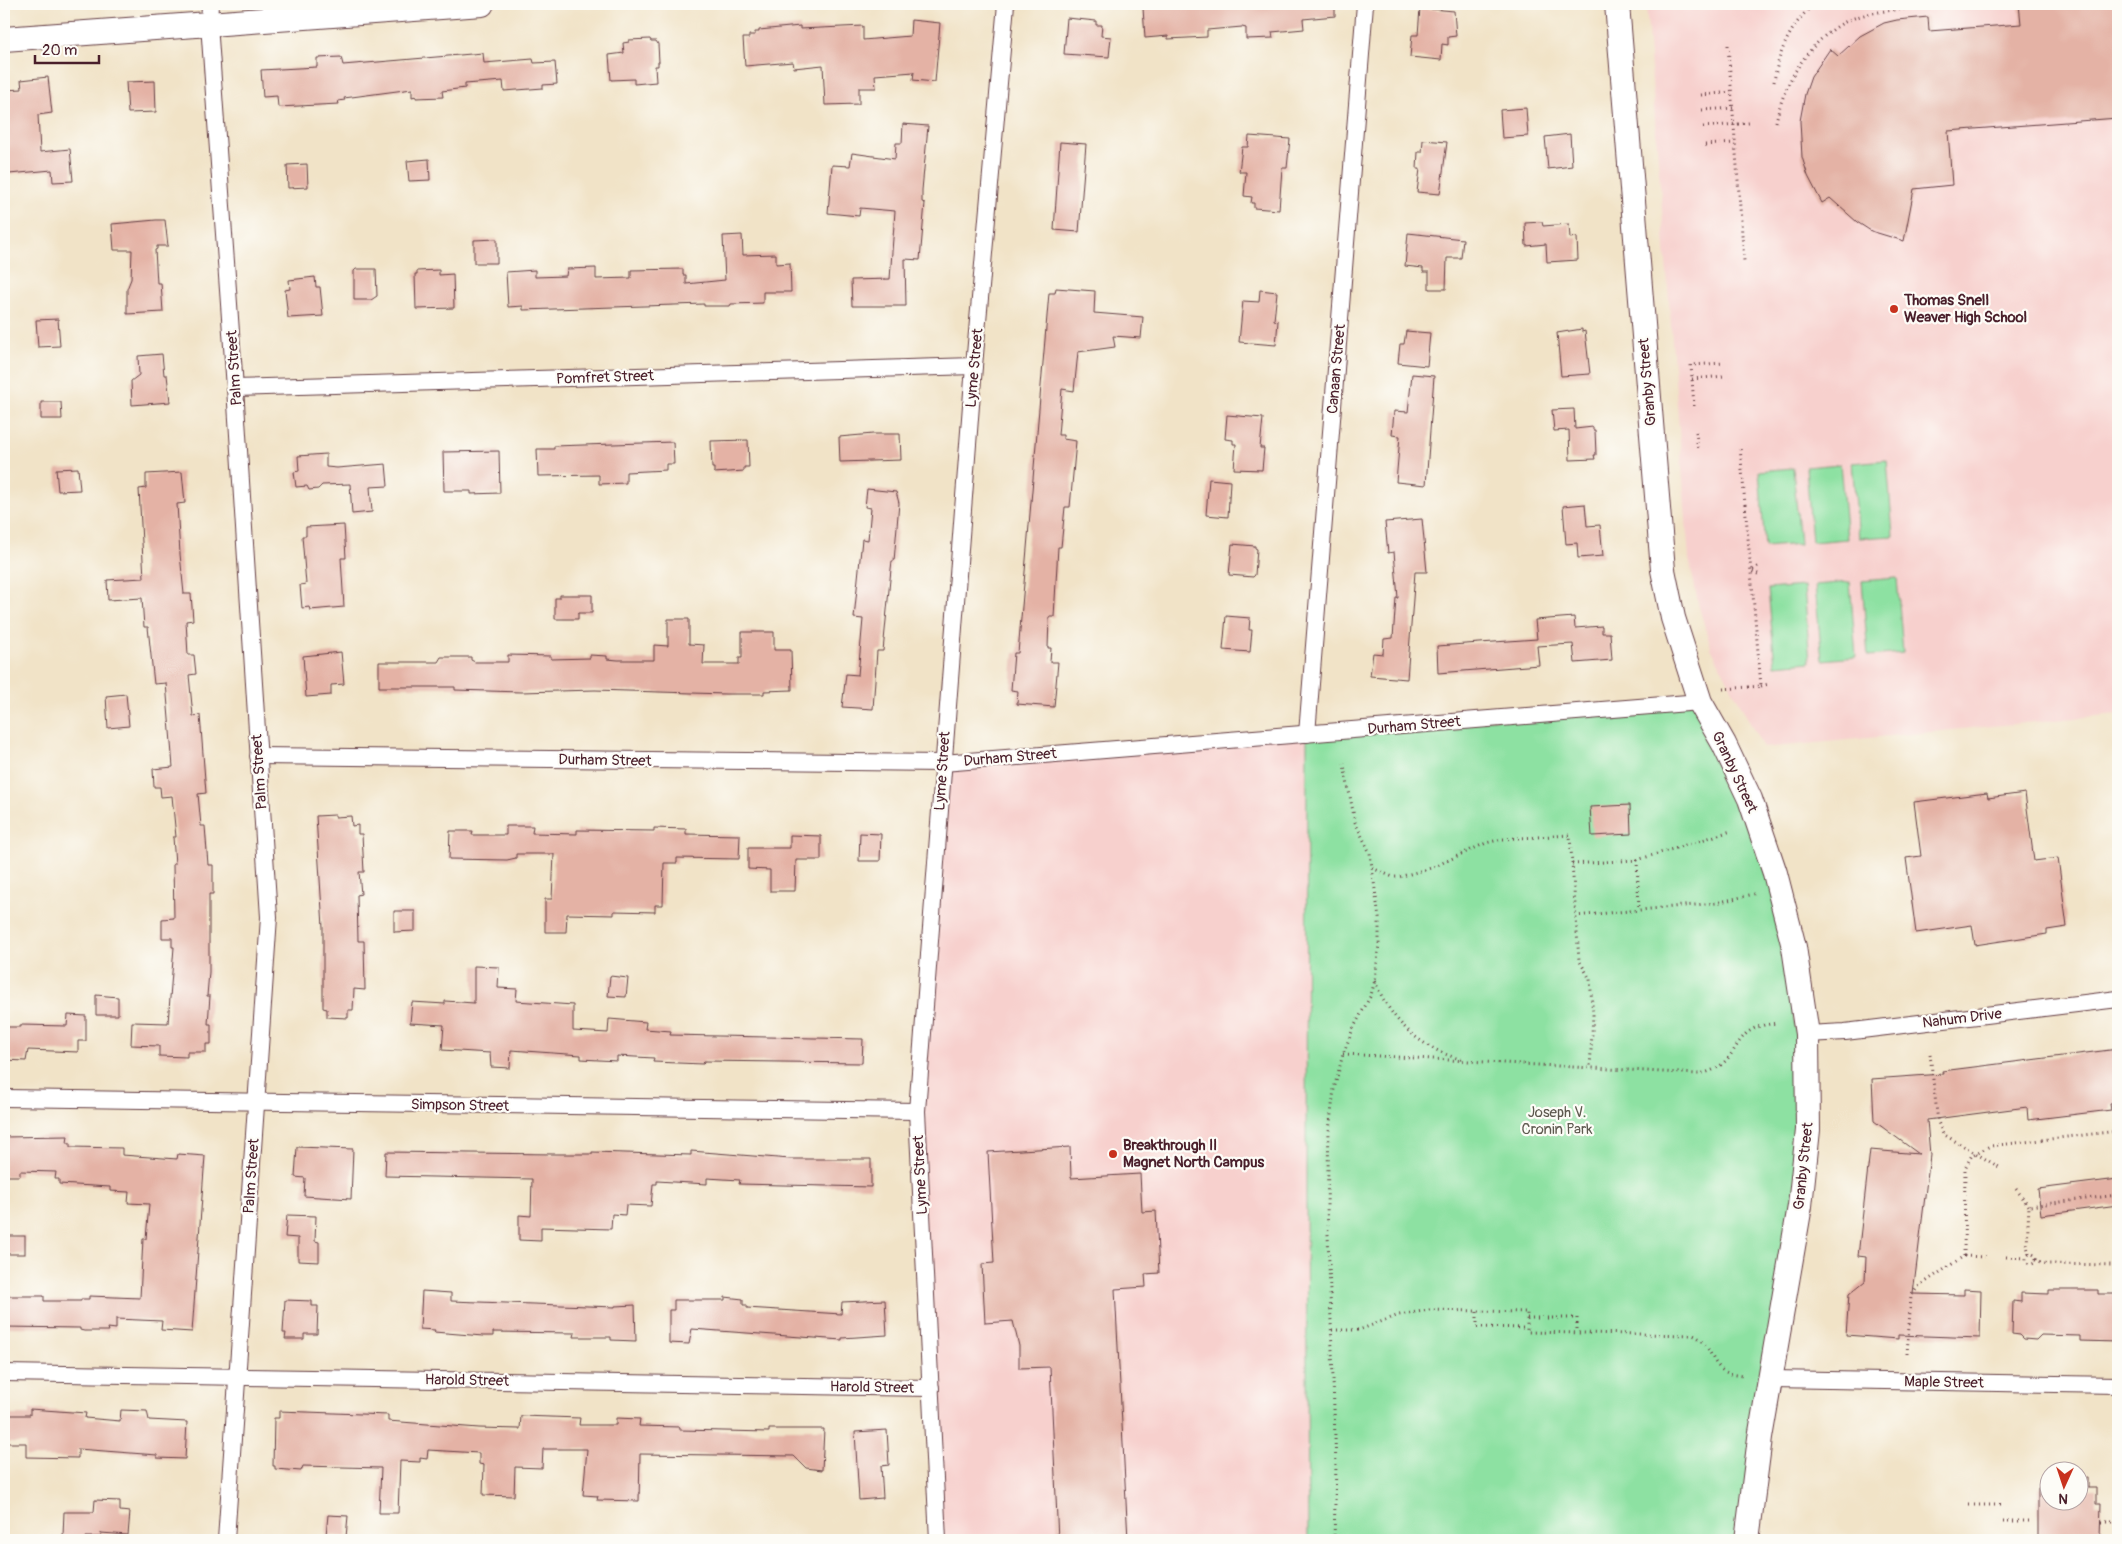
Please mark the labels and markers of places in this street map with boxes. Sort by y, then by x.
place label: Thomas Snell Weaver High School [1903,291,2027,327]
marker: Thomas Snell Weaver High School [1888,303,1900,315]
place label: Breakthrough II Magnet North Campus [1123,1136,1265,1172]
marker: Breakthrough II Magnet North Campus [1107,1148,1119,1160]

